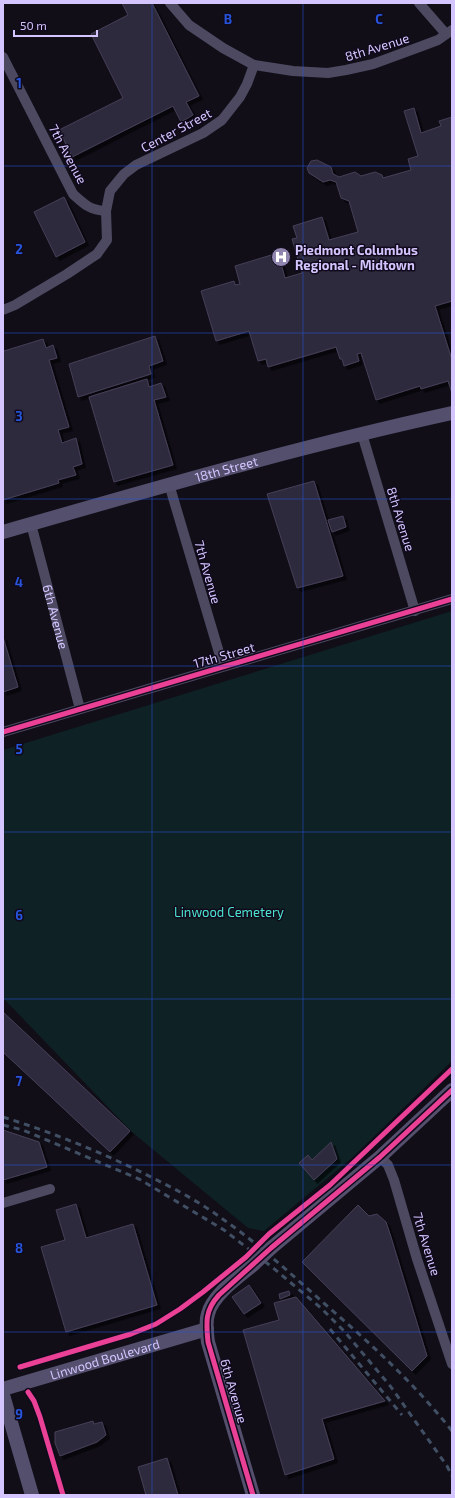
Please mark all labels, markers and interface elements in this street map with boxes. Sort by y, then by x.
text: B [224,11,232,27]
text: C [375,11,383,27]
scale bar [14,12,97,38]
text: 50 m [20,18,47,32]
street label: 8th Avenue [343,30,411,64]
text: 1 [16,75,22,91]
street label: Center Street [138,105,214,155]
street label: 7th Avenue [46,121,90,187]
text: 2 [15,241,23,257]
place label: Piedmont Columbus Regional - Midtown [295,242,418,273]
hospital icon: Piedmont Columbus Regional - Midtown [270,246,292,268]
text: 3 [15,408,23,424]
street label: 18th Street [193,453,260,485]
street label: 8th Avenue [384,485,418,553]
street label: 7th Avenue [191,538,225,606]
text: 4 [15,574,23,590]
street label: 6th Avenue [39,583,72,651]
street label: 17th Street [191,639,257,671]
text: 5 [15,741,23,757]
park label: Linwood Cemetery [174,904,284,920]
text: 6 [15,907,23,923]
text: 7 [16,1073,23,1089]
street label: 7th Avenue [410,1210,444,1278]
text: 8 [15,1240,23,1256]
street label: Linwood Boulevard [48,1335,161,1383]
street label: 6th Avenue [217,1357,251,1425]
text: 9 [15,1406,23,1422]

